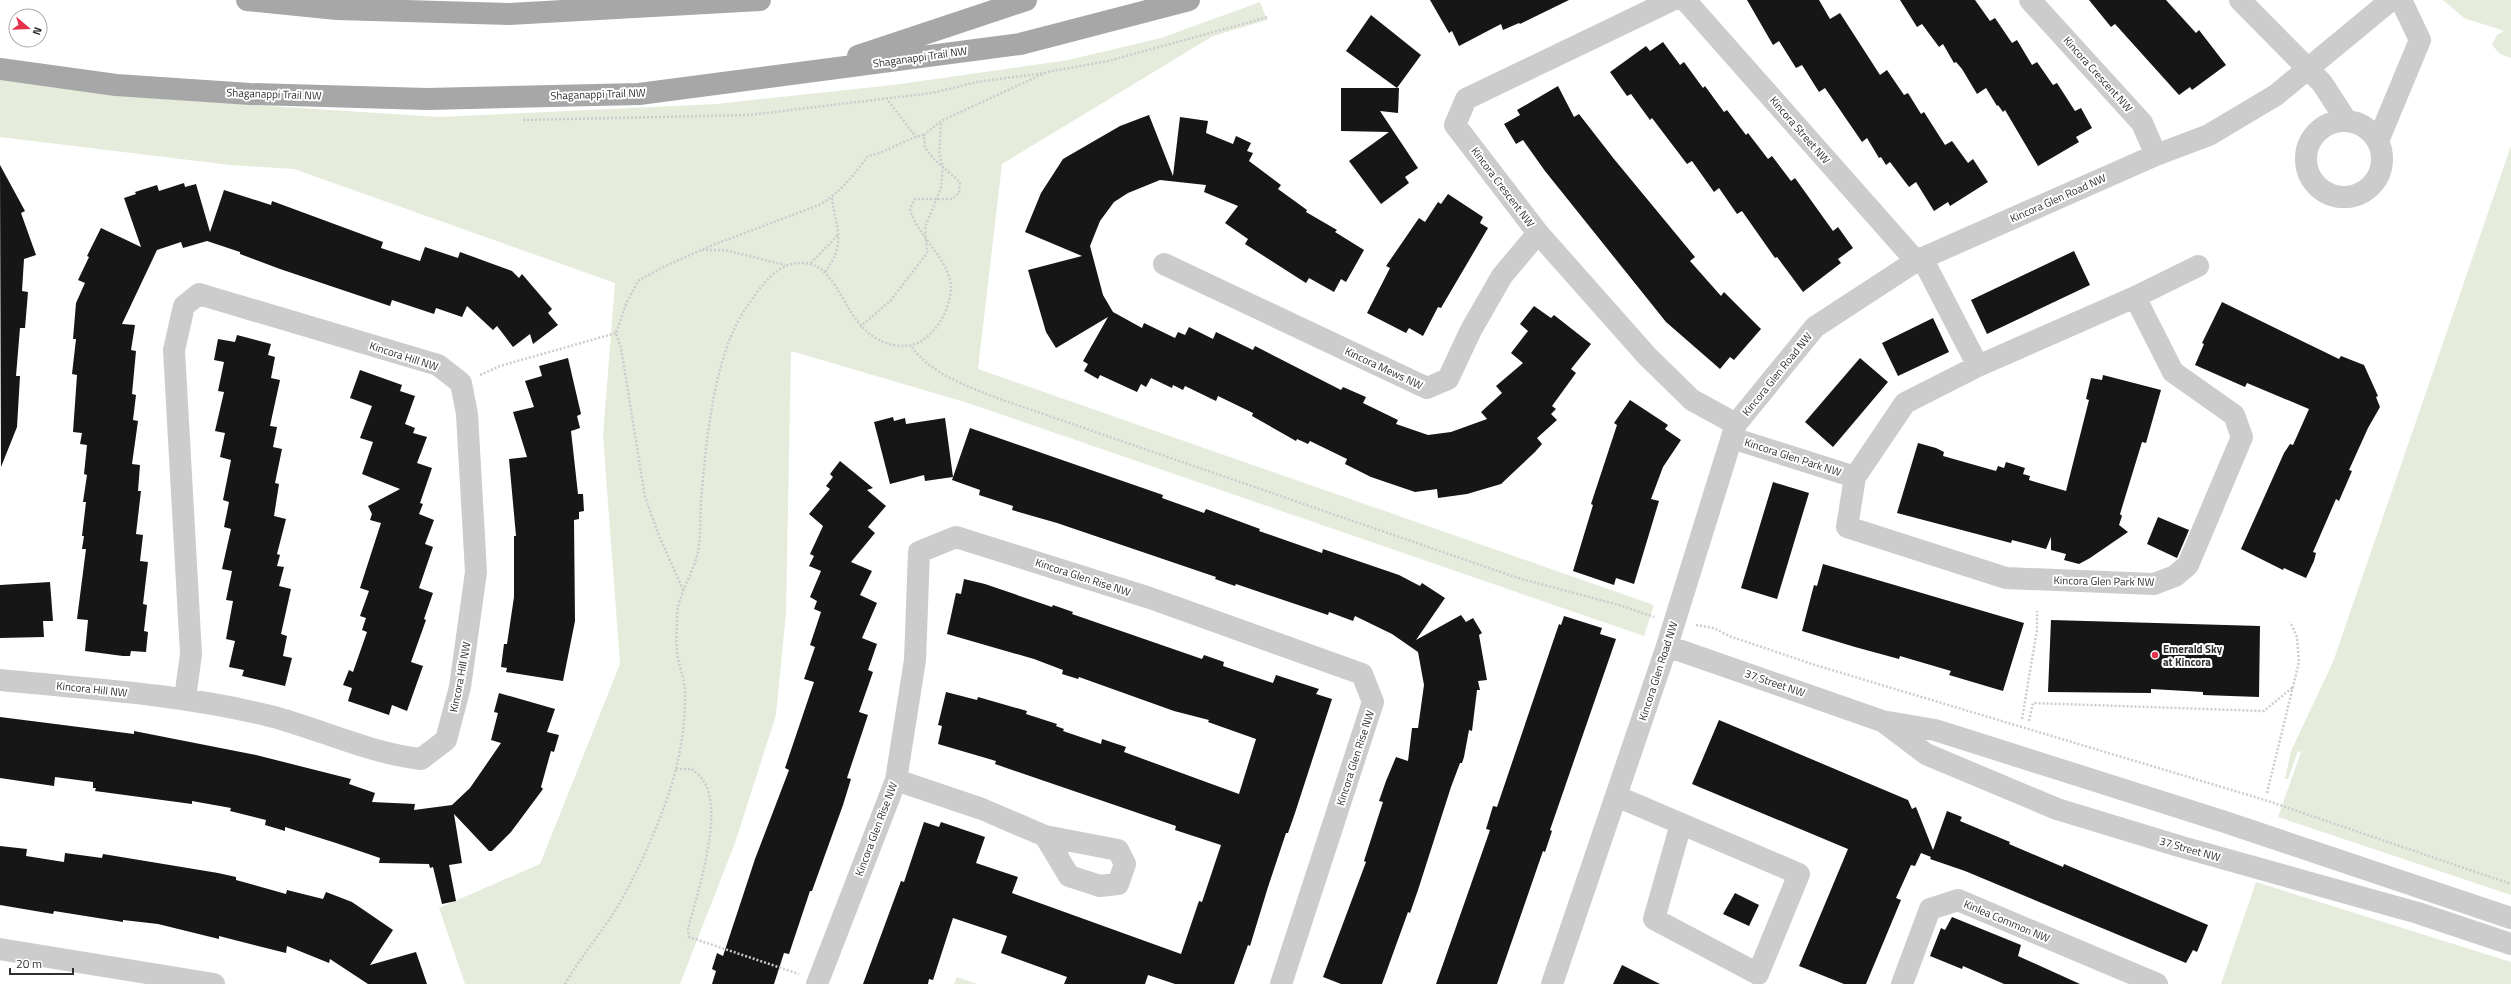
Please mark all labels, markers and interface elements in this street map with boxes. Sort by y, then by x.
north arrow [8,8,48,48]
text: N [29,25,46,37]
street label: Kincora Crescent NW [2060,33,2136,116]
street label: Shaganappi Trail NW [872,42,968,72]
street label: Shaganappi Trail NW [226,84,322,104]
street label: Shaganappi Trail NW [550,84,646,104]
street label: Kincora Street NW [1766,93,1834,167]
street label: Kincora Crescent NW [1467,144,1539,231]
street label: Kincora Glen Road NW [2007,170,2109,226]
street label: Kincora Glen Road NW [1738,329,1816,419]
street label: Kincora Hill NW [368,337,441,375]
street label: Kincora Mews NW [1342,343,1426,393]
street label: Kincora Glen Park NW [1743,434,1844,480]
street label: Kincora Glen Rise NW [1033,554,1133,600]
street label: Kincora Glen Park NW [2054,572,2155,590]
street label: Kincora Glen Road NW [1634,619,1682,723]
street label: Kincora Hill NW [445,640,475,714]
place label: Emerald Sky at Kincora [2163,641,2223,670]
marker: Emerald Sky at Kincora [2150,650,2160,660]
street label: 37 Street NW [1743,665,1807,701]
street label: Kincora Hill NW [56,677,129,701]
street label: Kincora Glen Rise NW [1332,708,1378,808]
street label: Kincora Glen Rise NW [851,779,901,878]
street label: 37 Street NW [2158,833,2223,865]
street label: Kinlea Common NW [1962,896,2053,946]
scale bar [10,950,73,976]
text: 20 m [16,954,42,973]

